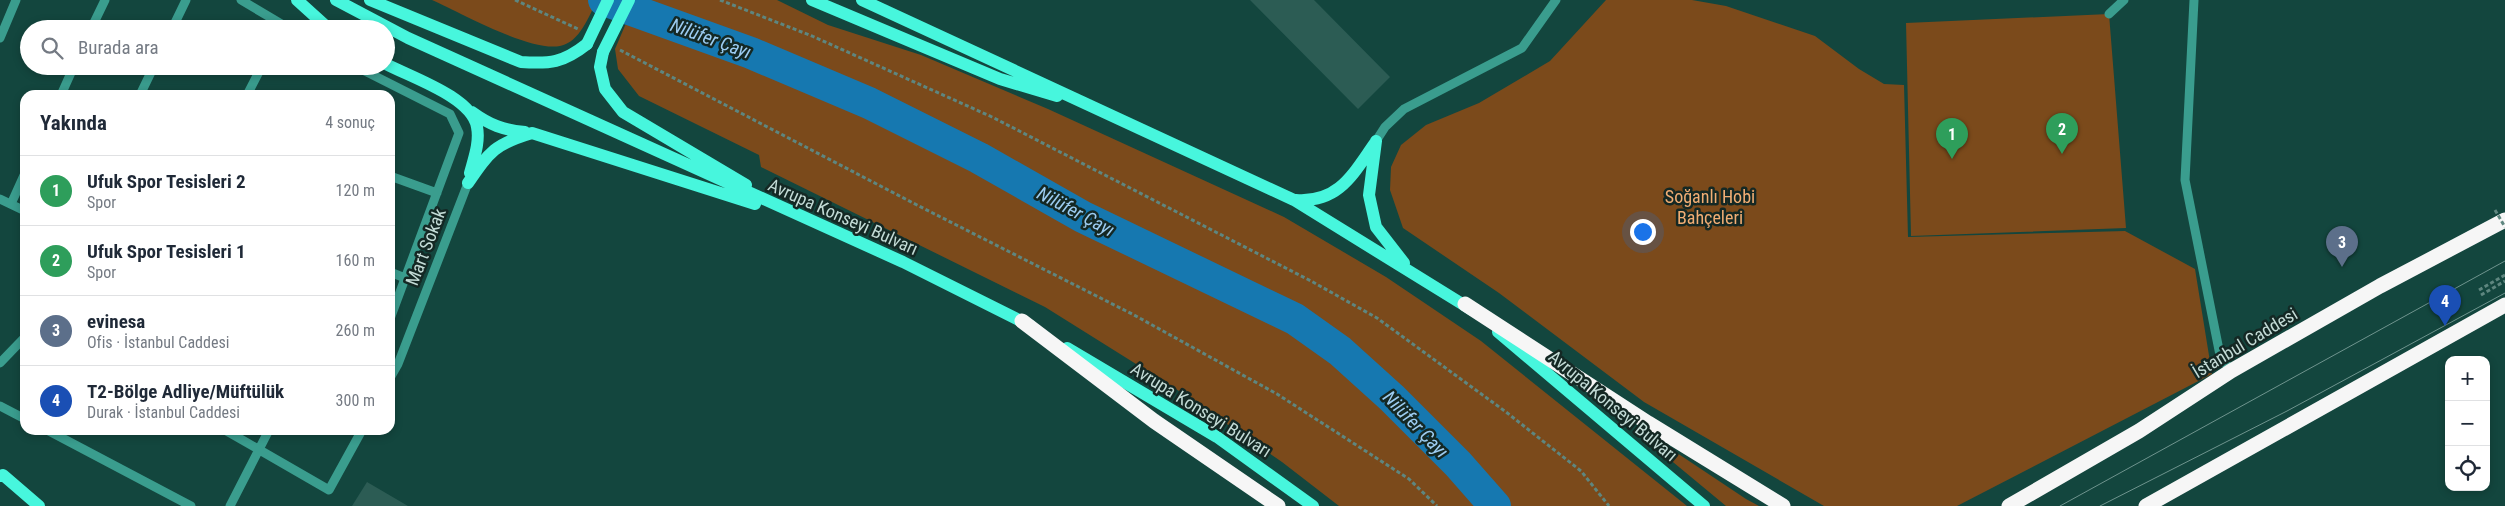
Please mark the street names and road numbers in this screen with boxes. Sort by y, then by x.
street label: Avrupa Konseyi Bulvarı [765,174,921,259]
street label: Mart Sokak [401,205,450,288]
street label: İstanbul Caddesi [2188,303,2301,382]
street label: Avrupa Konseyi Bulvarı [1545,346,1682,466]
street label: Avrupa Konseyi Bulvarı [1127,358,1275,461]

